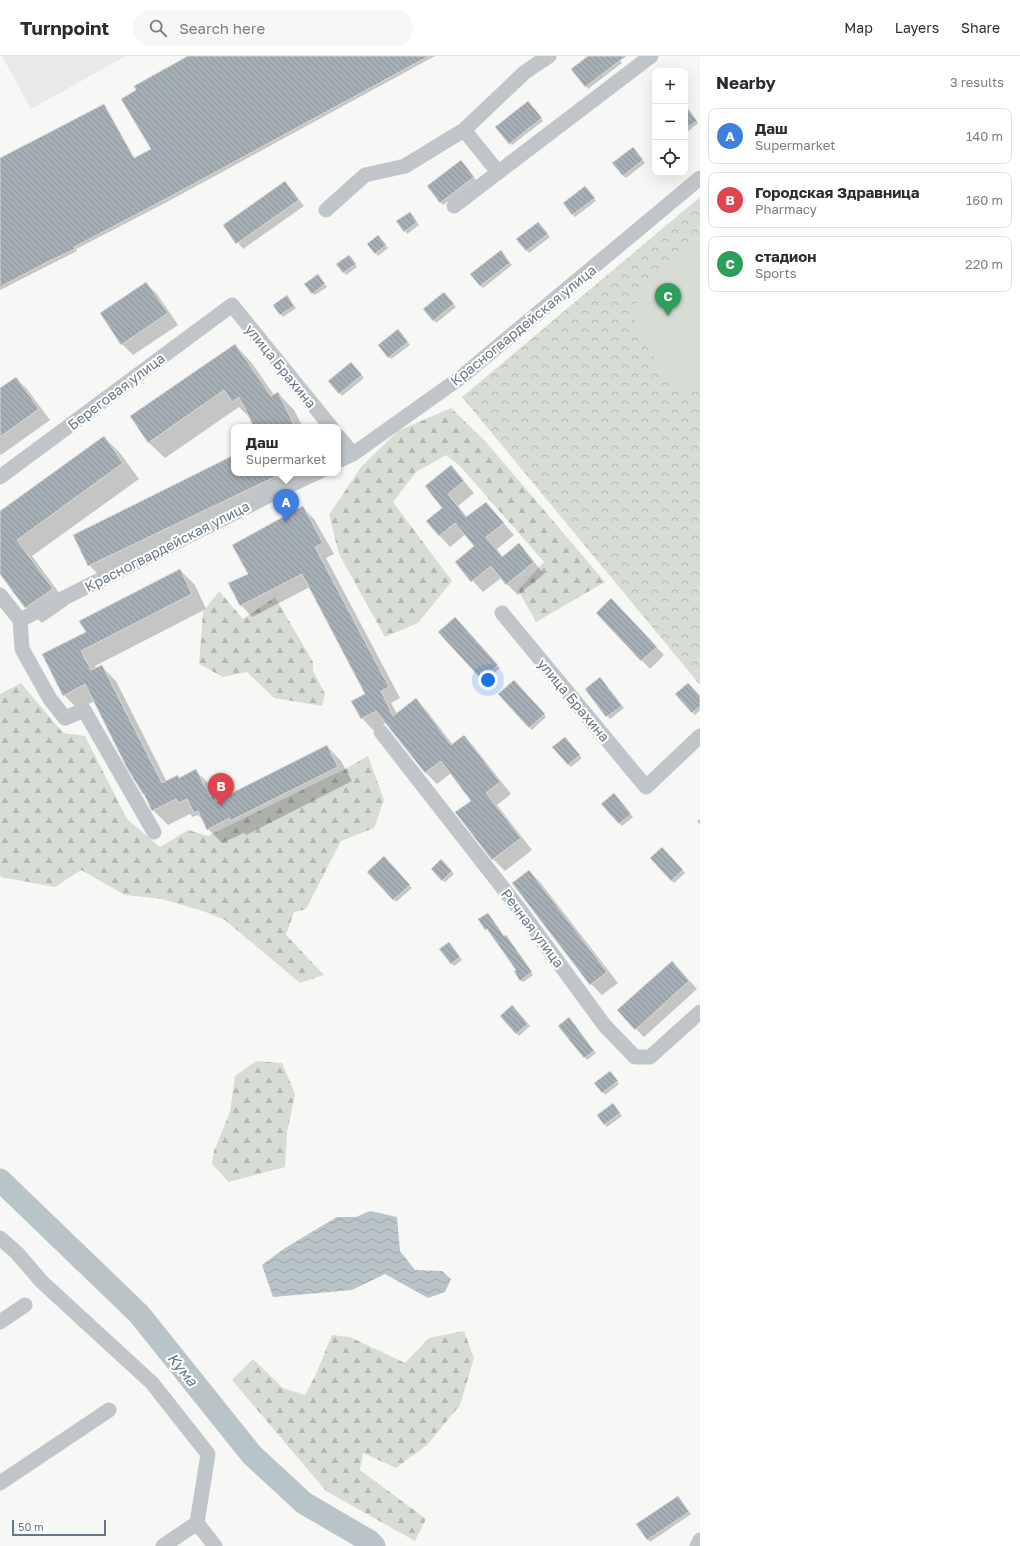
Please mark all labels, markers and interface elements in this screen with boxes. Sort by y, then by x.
search box [133,10,413,46]
text: Turnpoint [20,16,109,39]
icon: search [147,17,169,39]
text: Search here [179,19,265,37]
text: Map [844,19,873,36]
text: Layers [895,19,939,36]
text: Share [961,19,1000,36]
map controls [652,68,688,176]
button: + [652,68,688,104]
text: Nearby [716,72,776,93]
text: 3 results [950,74,1004,90]
button: − [652,104,688,140]
text: Даш [755,119,788,137]
text: A [725,128,735,144]
text: 140 m [966,128,1003,144]
text: Supermarket [755,137,836,153]
button: locate [652,140,688,176]
text: Городская Здравница [755,183,920,201]
text: B [725,192,735,208]
text: 160 m [966,192,1003,208]
text: Pharmacy [755,201,817,217]
text: стадион [755,247,816,265]
text: C [725,256,735,272]
text: 220 m [965,256,1003,272]
street label: Красногвардейская улица [447,261,599,389]
text: Sports [755,265,797,281]
pin: C [655,283,681,316]
street label: улица Брахина [242,321,320,411]
street label: Береговая улица [64,349,168,433]
popup [231,424,341,476]
text: Даш [246,433,278,451]
text: Supermarket [246,451,326,467]
pin: A [273,489,299,522]
street label: Красногвардейская улица [82,497,252,595]
street label: улица Брахина [534,655,614,745]
your location [478,670,498,690]
pin: B [208,773,234,806]
street label: Речная улица [498,885,568,971]
water label: Кума [163,1349,202,1390]
scale bar [12,1518,106,1537]
text: 50 m [18,1520,44,1533]

